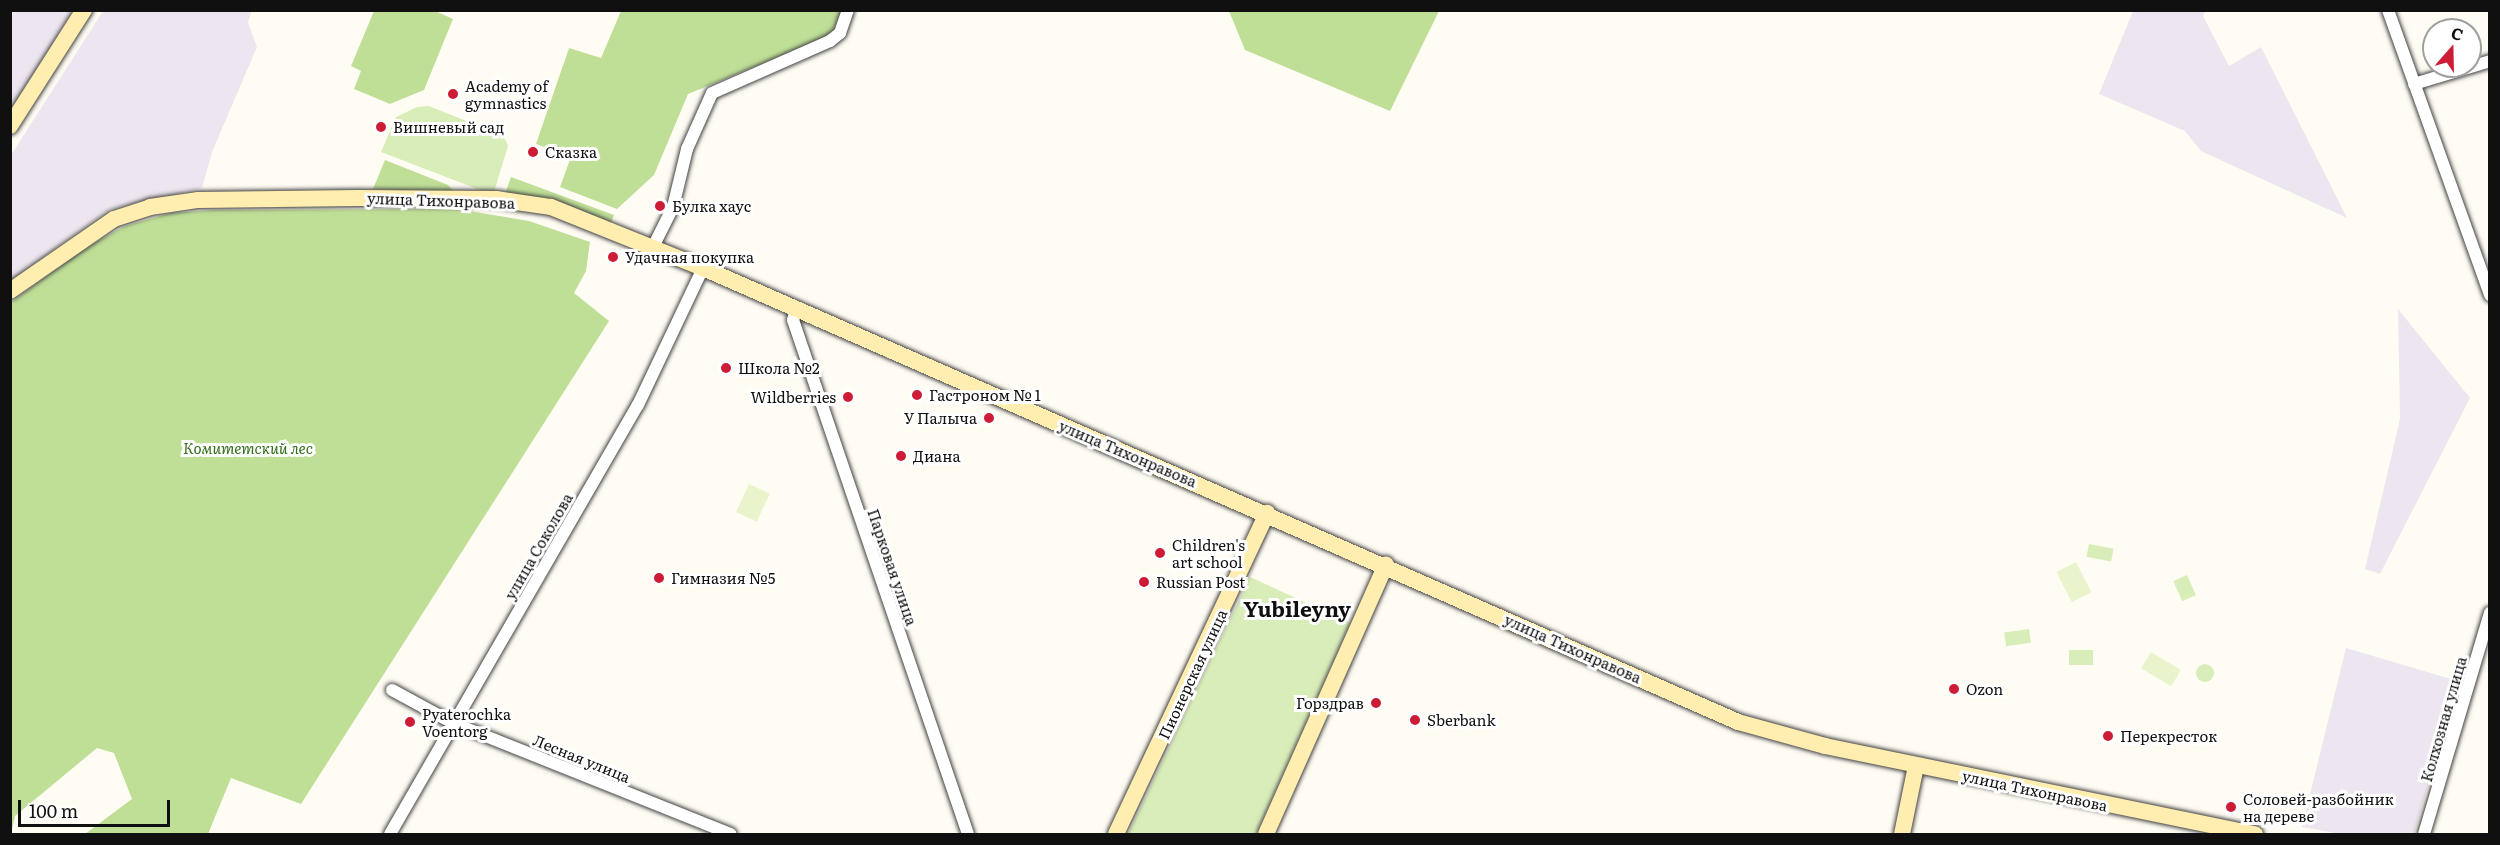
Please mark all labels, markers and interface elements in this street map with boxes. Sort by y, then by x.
north arrow [2422,18,2482,78]
text: С [2448,20,2467,46]
place label: Academy of gymnastics [465,76,548,111]
marker: Academy of gymnastics [446,87,460,101]
place label: Вишневый сад [393,118,504,136]
marker: Вишневый сад [374,120,388,134]
place label: Сказка [545,143,597,161]
marker: Сказка [526,145,540,159]
street label: улица Тихонравова [367,188,515,212]
place label: Булка хаус [672,197,751,215]
marker: Булка хаус [653,199,667,213]
place label: Удачная покупка [625,248,754,266]
marker: Удачная покупка [606,250,620,264]
place label: Школа №2 [738,359,820,377]
marker: Школа №2 [719,361,733,375]
place label: Гастроном № 1 [929,386,1041,404]
place label: Wildberries [751,388,836,406]
marker: Гастроном № 1 [910,388,924,402]
marker: Wildberries [841,390,855,404]
place label: У Палыча [904,409,977,427]
marker: У Палыча [982,411,996,425]
street label: улица Тихонравова [1056,416,1200,490]
park label: Комитетский лес [183,439,313,457]
place label: Диана [913,447,961,465]
marker: Диана [894,449,908,463]
street label: улица Соколова [500,489,576,603]
street label: Парковая улица [865,506,921,628]
place label: Children's art school [1172,535,1245,570]
marker: Children's art school [1153,546,1167,560]
place label: Гимназия №5 [671,569,775,587]
marker: Гимназия №5 [652,571,666,585]
place label: Russian Post [1156,573,1245,591]
marker: Russian Post [1137,575,1151,589]
district label: Yubileyny [1243,595,1351,621]
street label: Пионерская улица [1154,606,1230,742]
street label: улица Тихонравова [1502,610,1644,686]
street label: Колхозная улица [2416,654,2470,784]
place label: Ozon [1966,680,2003,698]
marker: Ozon [1947,682,1961,696]
place label: Горздрав [1296,694,1364,712]
marker: Горздрав [1369,696,1383,710]
place label: Pyaterochka Voentorg [422,704,511,739]
place label: Sberbank [1427,711,1496,729]
marker: Sberbank [1408,713,1422,727]
marker: Pyaterochka Voentorg [403,715,417,729]
place label: Перекресток [2120,727,2217,745]
marker: Перекресток [2101,729,2115,743]
street label: Лесная улица [531,730,633,786]
street label: улица Тихонравова [1961,766,2109,814]
scale bar [21,788,172,826]
place label: Соловей-разбойник на дереве [2243,789,2394,824]
text: 100 m [29,797,78,824]
marker: Соловей-разбойник на дереве [2224,800,2238,814]

